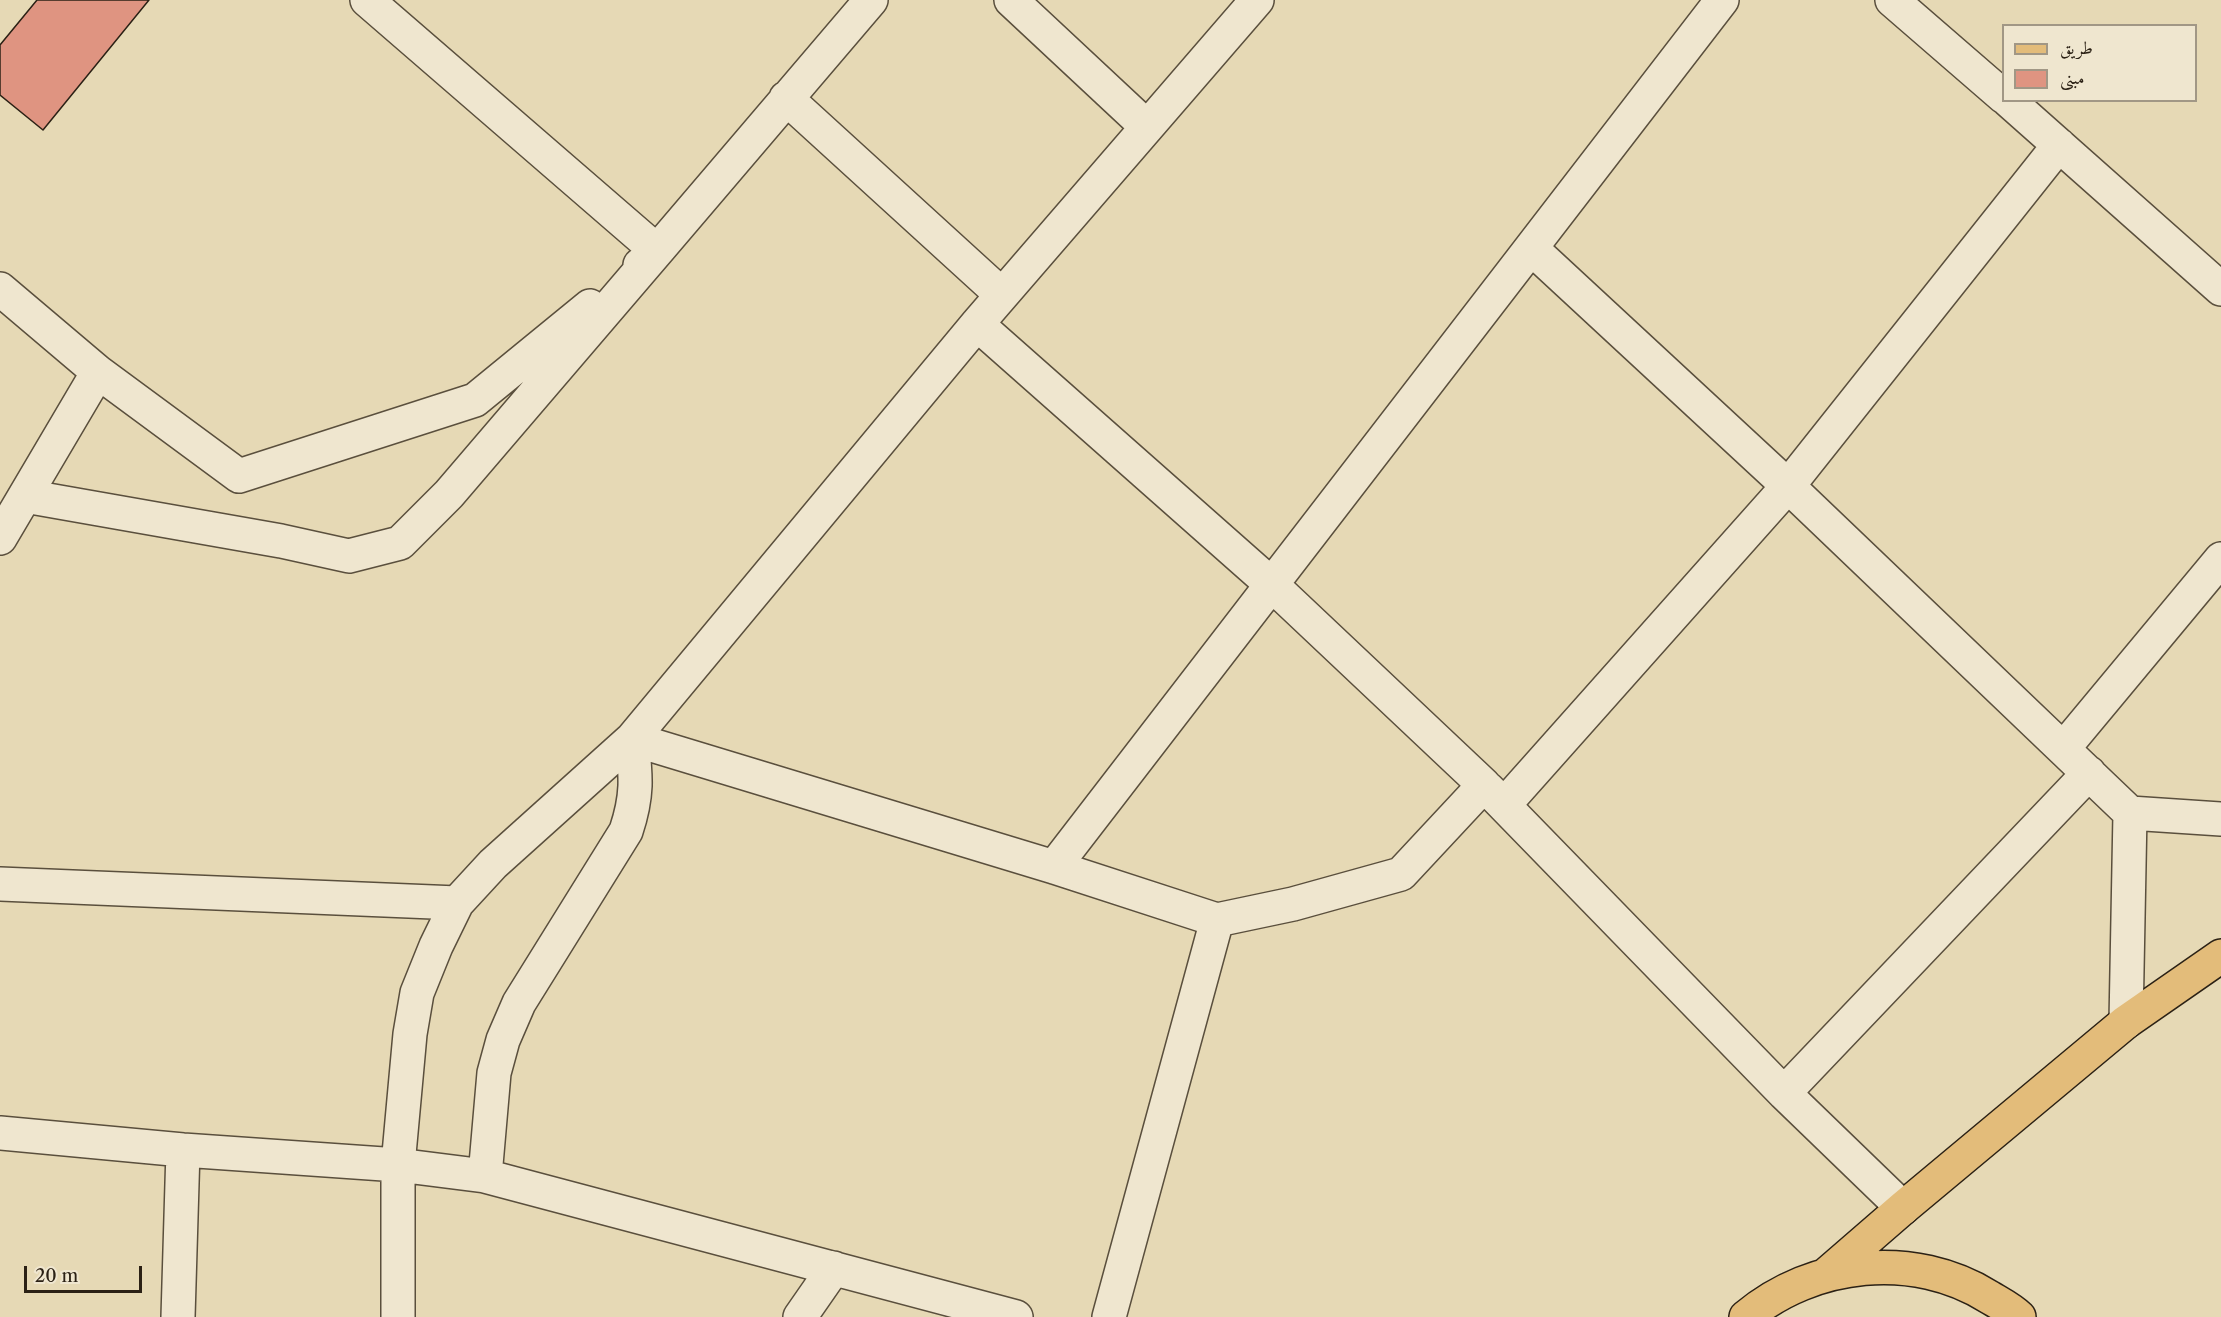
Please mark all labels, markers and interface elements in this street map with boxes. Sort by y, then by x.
legend [2002,24,2197,102]
text: طريق [2060,37,2093,59]
text: مبنى [2060,67,2085,89]
scale bar [27,1254,146,1292]
text: 20 m [35,1265,78,1287]

